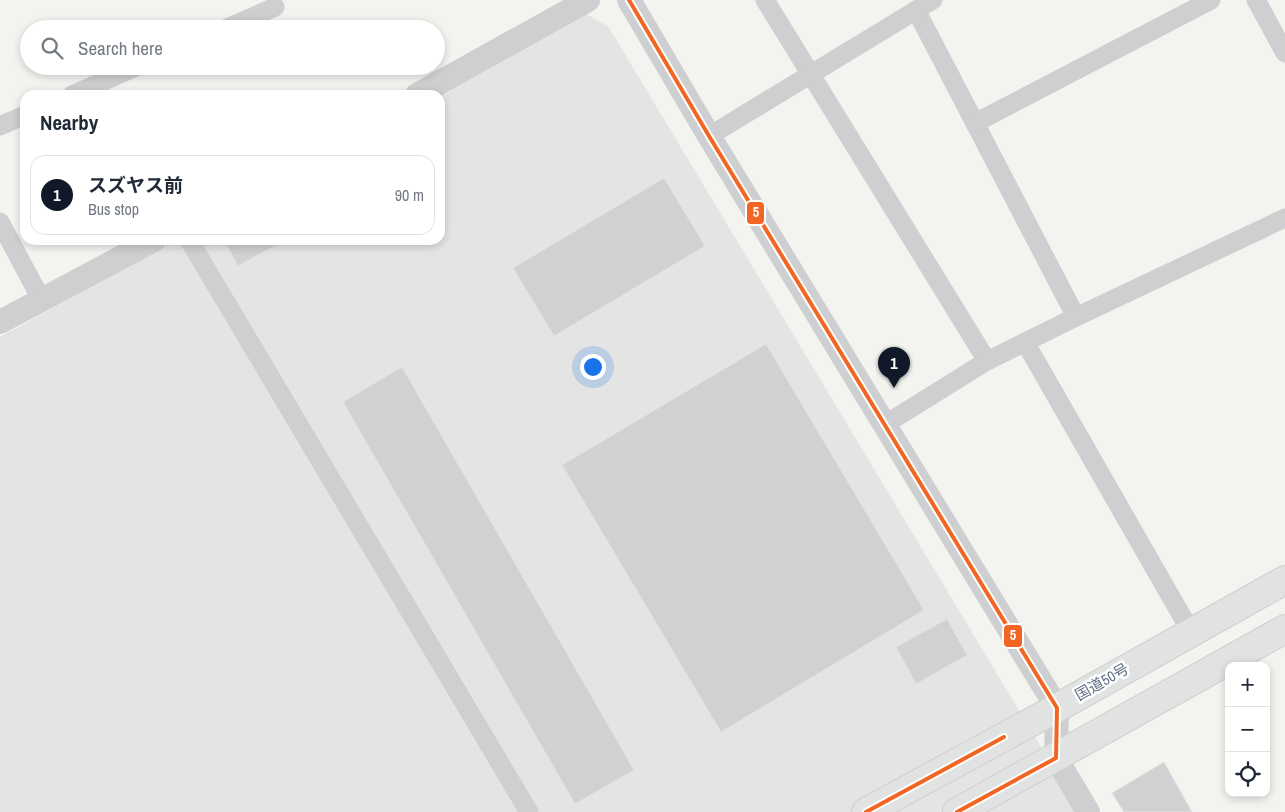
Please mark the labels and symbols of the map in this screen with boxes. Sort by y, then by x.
line badge: 5 [746,201,765,225]
text: 5 [753,203,760,221]
pin: 1 [878,347,910,388]
your location [580,354,606,380]
line badge: 5 [1003,624,1023,648]
text: 5 [1010,626,1017,644]
street label: 国道50号 [1071,658,1132,705]

